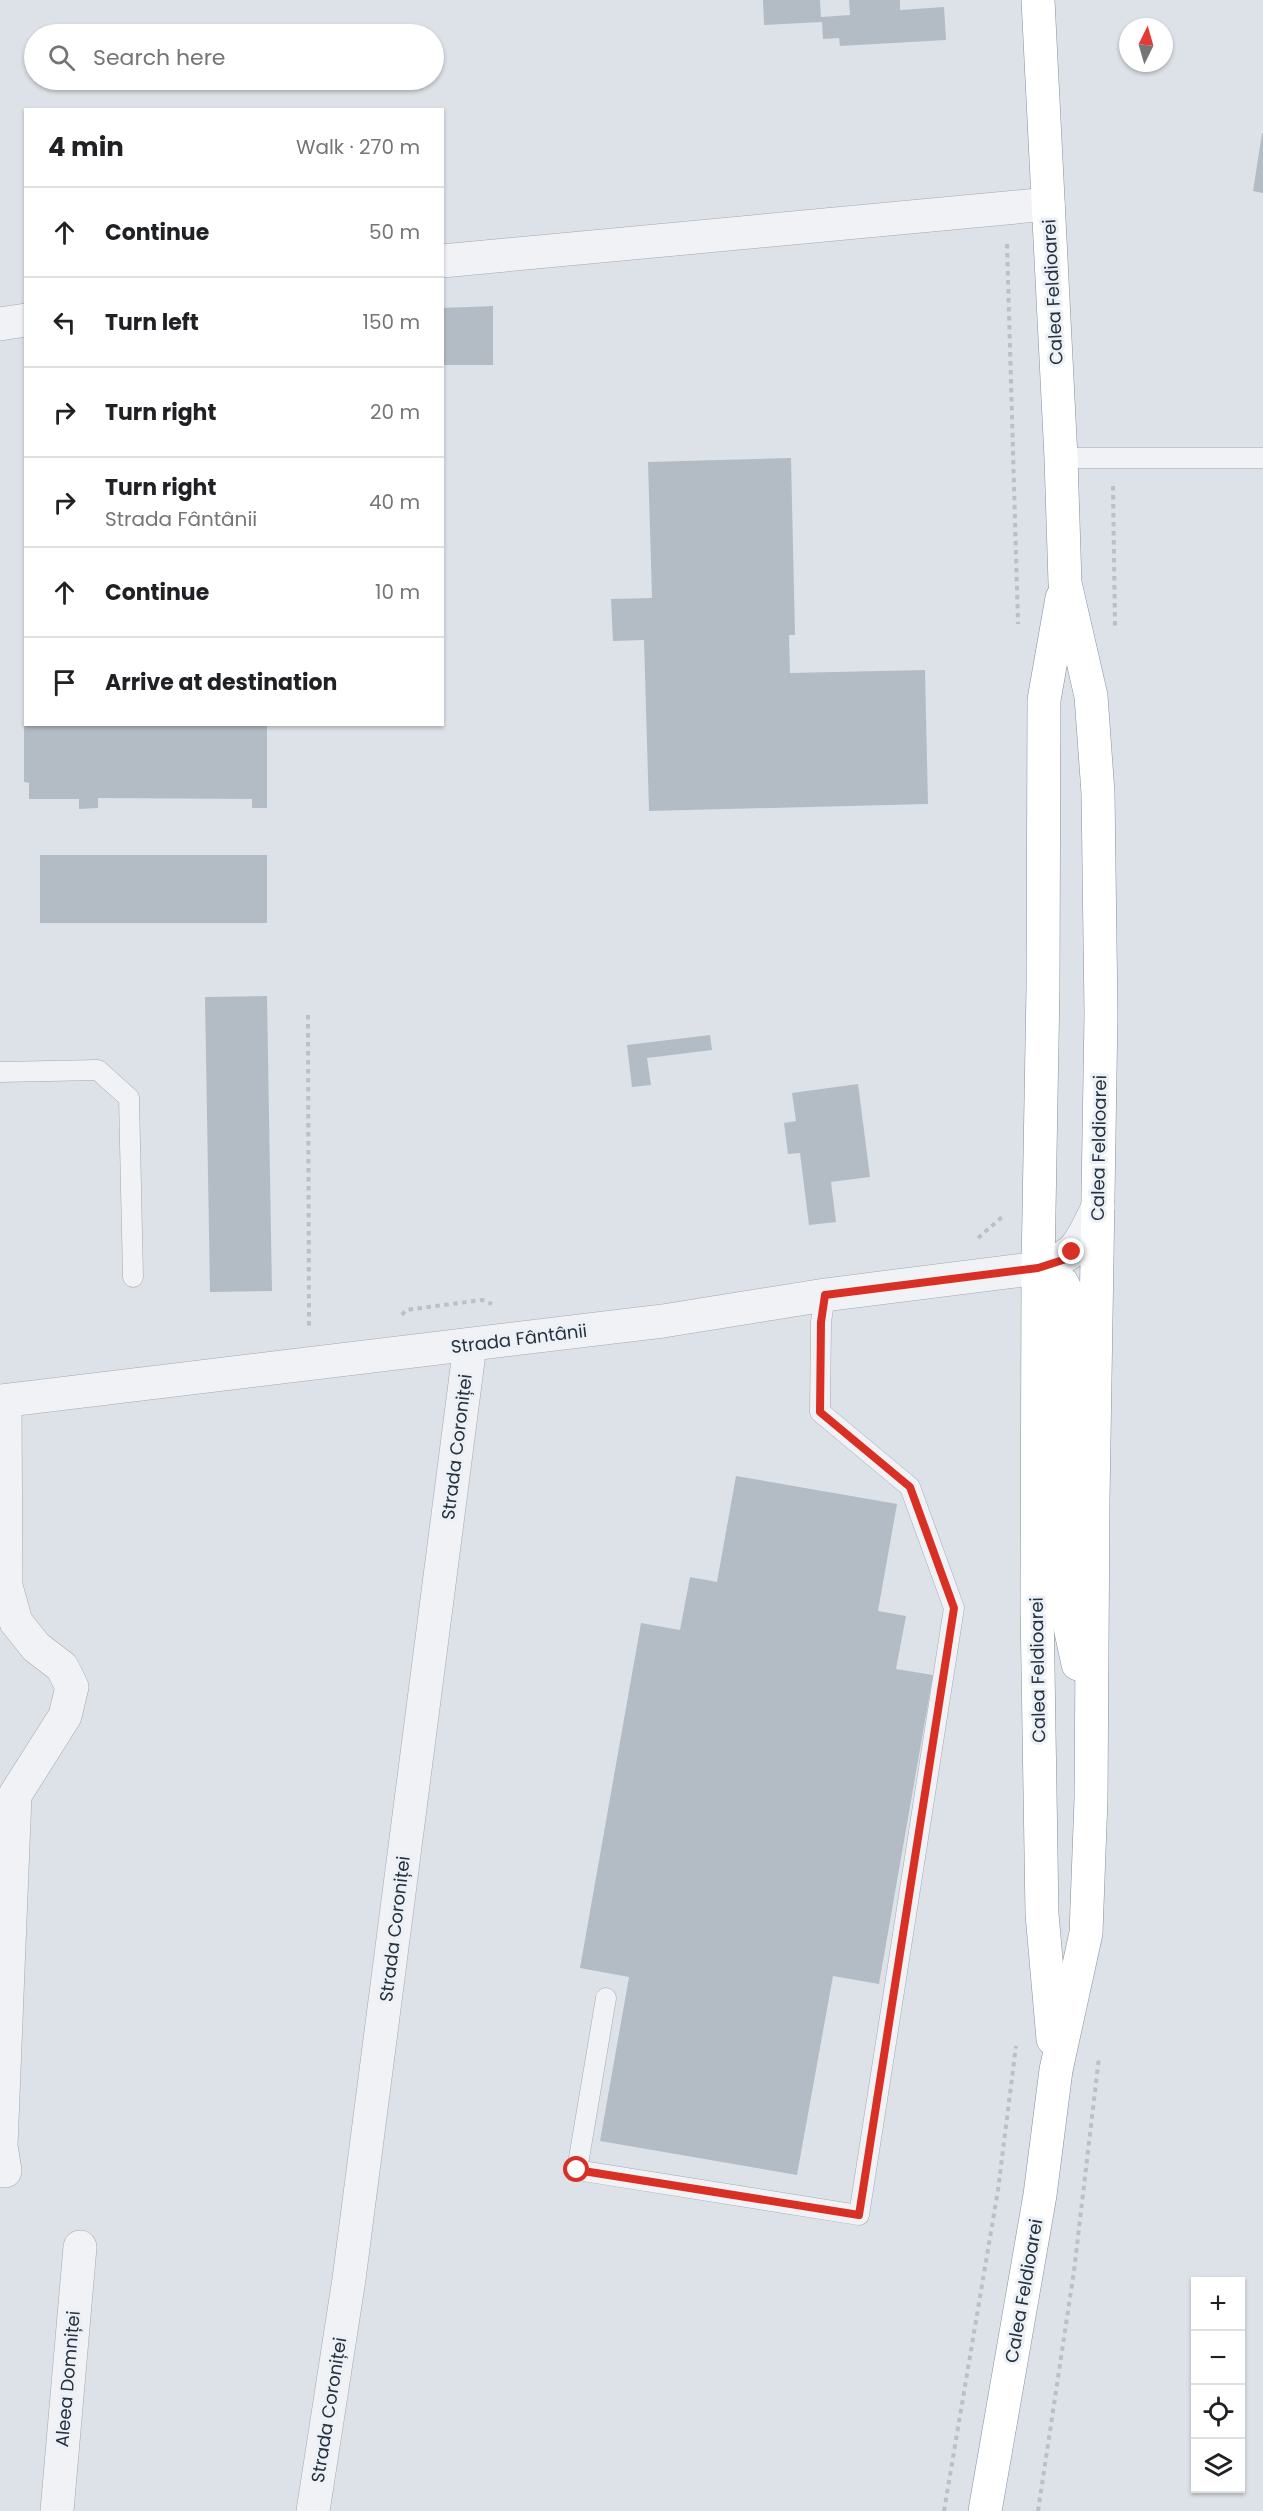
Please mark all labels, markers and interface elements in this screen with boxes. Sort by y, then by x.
north arrow [1119,18,1173,72]
search box [24,24,444,90]
icon: search [45,41,78,74]
text: Search here [93,42,226,73]
text: 4 min [48,129,124,165]
text: Walk · 270 m [296,133,420,161]
icon: ahead [48,216,81,249]
text: Continue [105,217,209,248]
text: 50 m [369,218,420,246]
street label: Calea Feldioarei [1036,219,1069,366]
icon: left [48,306,81,339]
text: Turn left [105,307,199,338]
text: 150 m [363,308,420,336]
icon: right [48,396,81,429]
text: Turn right [105,397,216,428]
text: 20 m [370,398,420,426]
text: Turn right [105,472,216,503]
icon: right [48,486,81,519]
text: 40 m [369,488,420,516]
text: Strada Fântânii [105,505,257,533]
icon: ahead [48,576,81,609]
text: Continue [105,577,209,608]
text: 10 m [375,578,420,606]
icon: arrive [48,666,81,699]
text: Arrive at destination [105,667,337,698]
street label: Calea Feldioarei [1085,1075,1112,1221]
route end [1058,1238,1084,1264]
street label: Strada Fântânii [449,1318,588,1359]
street label: Strada Coroniței [435,1373,478,1521]
street label: Calea Feldioarei [1024,1597,1051,1743]
street label: Strada Coroniței [373,1855,416,2003]
route start [563,2156,589,2182]
street label: Calea Feldioarei [999,2217,1048,2365]
map controls [1191,2277,1245,2493]
button: + [1191,2277,1245,2331]
street label: Aleea Domniței [49,2310,86,2448]
button: − [1191,2331,1245,2385]
street label: Strada Coroniței [305,2335,352,2484]
button: locate [1191,2385,1245,2439]
button: layers [1191,2439,1245,2493]

